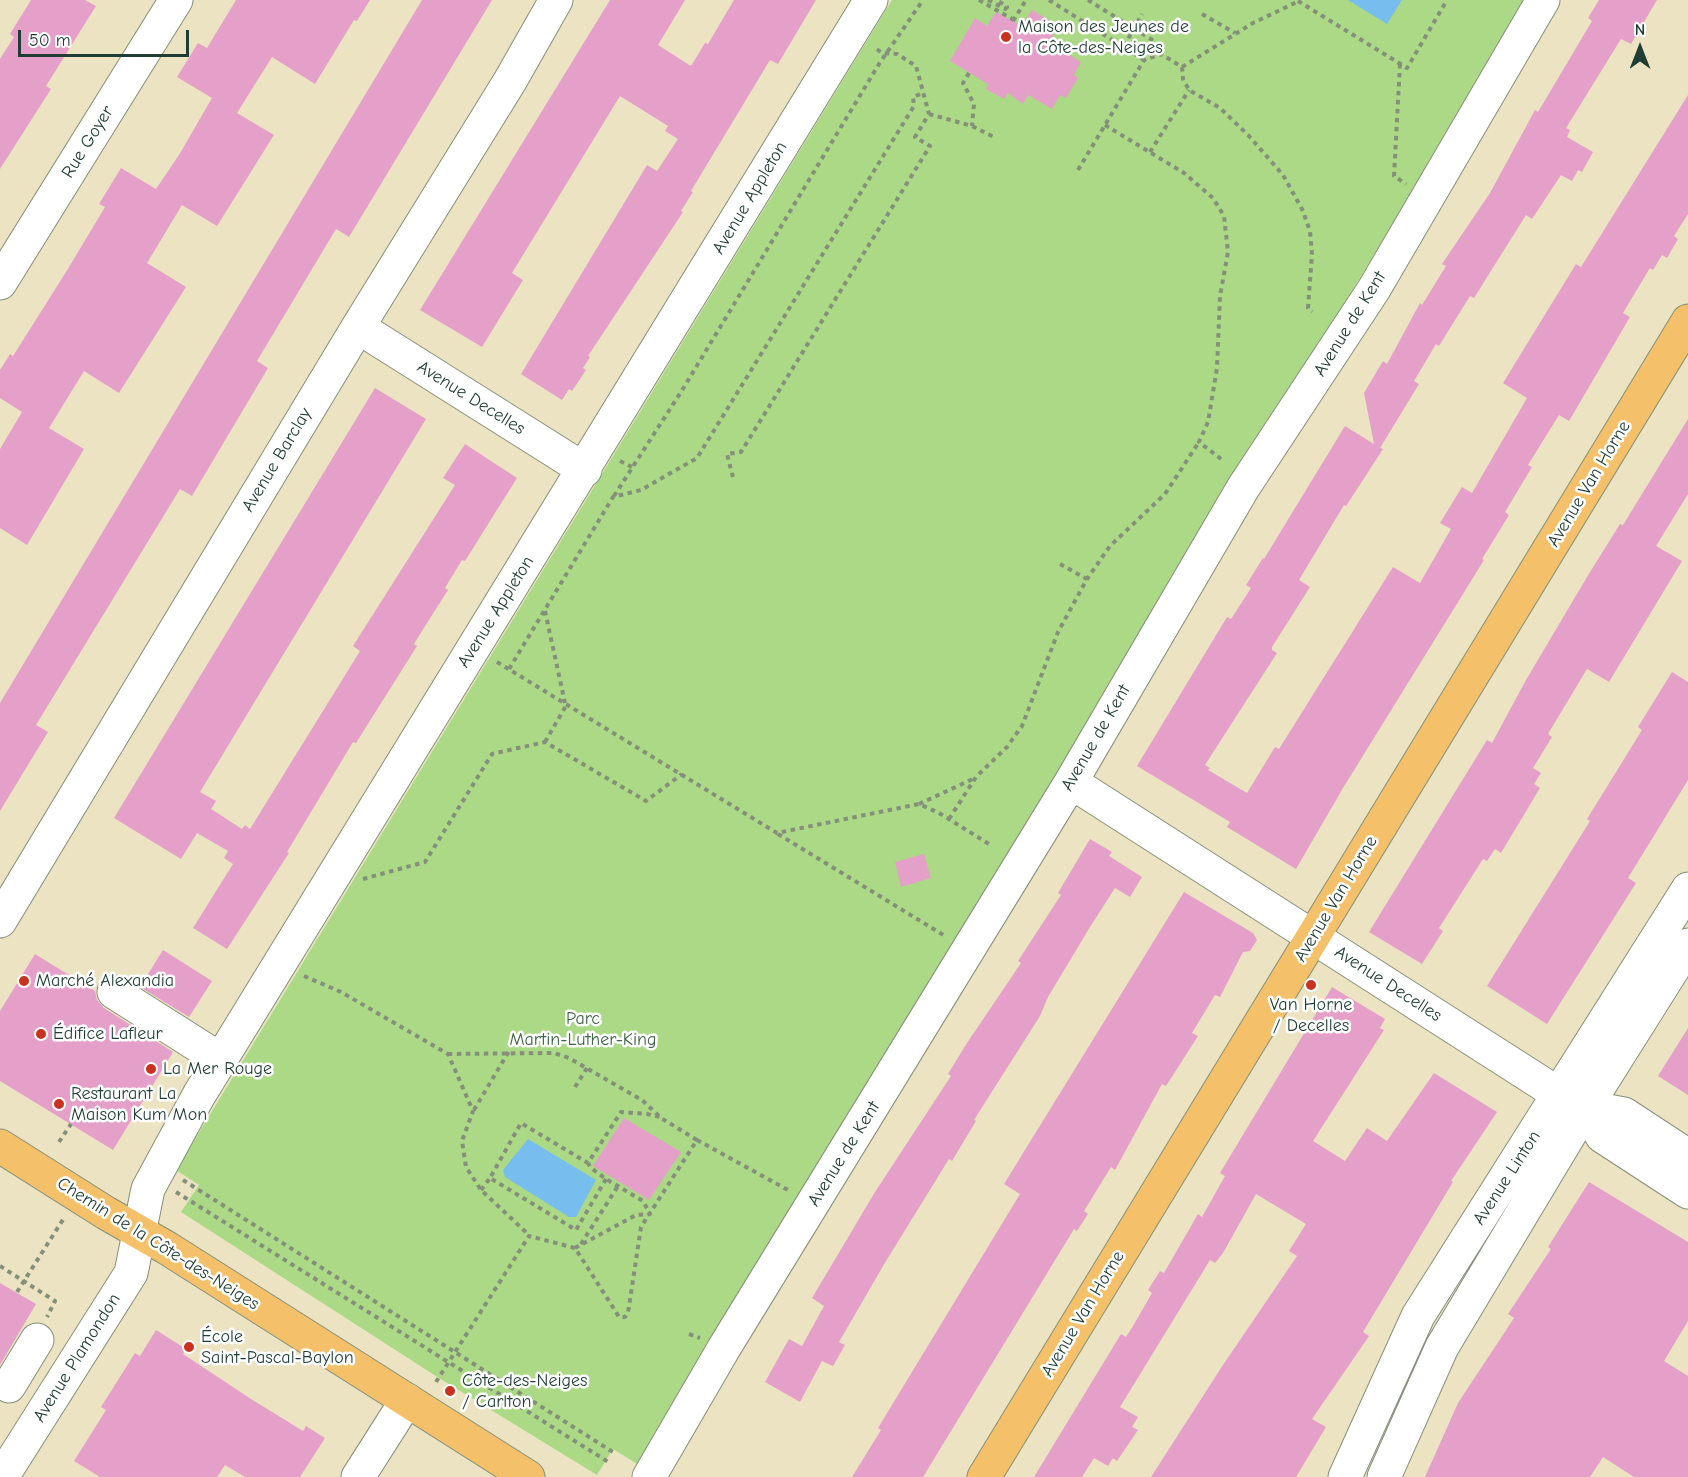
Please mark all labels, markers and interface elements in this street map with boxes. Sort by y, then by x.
place label: Maison des Jeunes de la Côte-des-Neiges [1018,16,1189,58]
scale bar [21,18,192,56]
north arrow [1610,18,1670,78]
text: N [1635,21,1645,39]
text: 50 m [29,30,71,51]
marker: Maison des Jeunes de la Côte-des-Neiges [999,30,1013,44]
street label: Rue Goyer [57,102,119,182]
street label: Avenue Appleton [708,138,792,258]
street label: Avenue de Kent [1309,268,1391,380]
street label: Avenue Decelles [413,356,529,440]
street label: Avenue Barclay [237,404,317,516]
street label: Avenue Van Horne [1543,417,1635,551]
street label: Avenue Appleton [453,552,539,672]
street label: Avenue de Kent [1057,681,1135,795]
street label: Avenue Van Horne [1290,832,1382,966]
street label: Avenue Decelles [1330,941,1446,1027]
place label: Marché Alexandia [36,970,174,992]
marker: Marché Alexandia [17,974,31,988]
marker: Van Horne / Decelles [1304,978,1318,992]
place label: Van Horne / Decelles [1270,994,1352,1036]
park label: Parc Martin-Luther-King [509,1008,657,1050]
place label: Édifice Lafleur [53,1023,163,1045]
marker: Édifice Lafleur [34,1027,48,1041]
place label: La Mer Rouge [163,1058,272,1080]
marker: La Mer Rouge [144,1062,158,1076]
place label: Restaurant La Maison Kum Mon [71,1083,207,1126]
marker: Restaurant La Maison Kum Mon [52,1097,66,1111]
street label: Avenue de Kent [803,1098,885,1210]
street label: Avenue Linton [1469,1127,1545,1229]
street label: Chemin de la Côte-des-Neiges [53,1173,263,1315]
street label: Avenue Van Horne [1037,1247,1129,1381]
street label: Avenue Plamondon [29,1290,125,1426]
place label: École Saint-Pascal-Baylon [201,1326,354,1368]
marker: École Saint-Pascal-Baylon [182,1340,196,1354]
place label: Côte-des-Neiges / Carlton [462,1370,588,1412]
marker: Côte-des-Neiges / Carlton [443,1384,457,1398]

